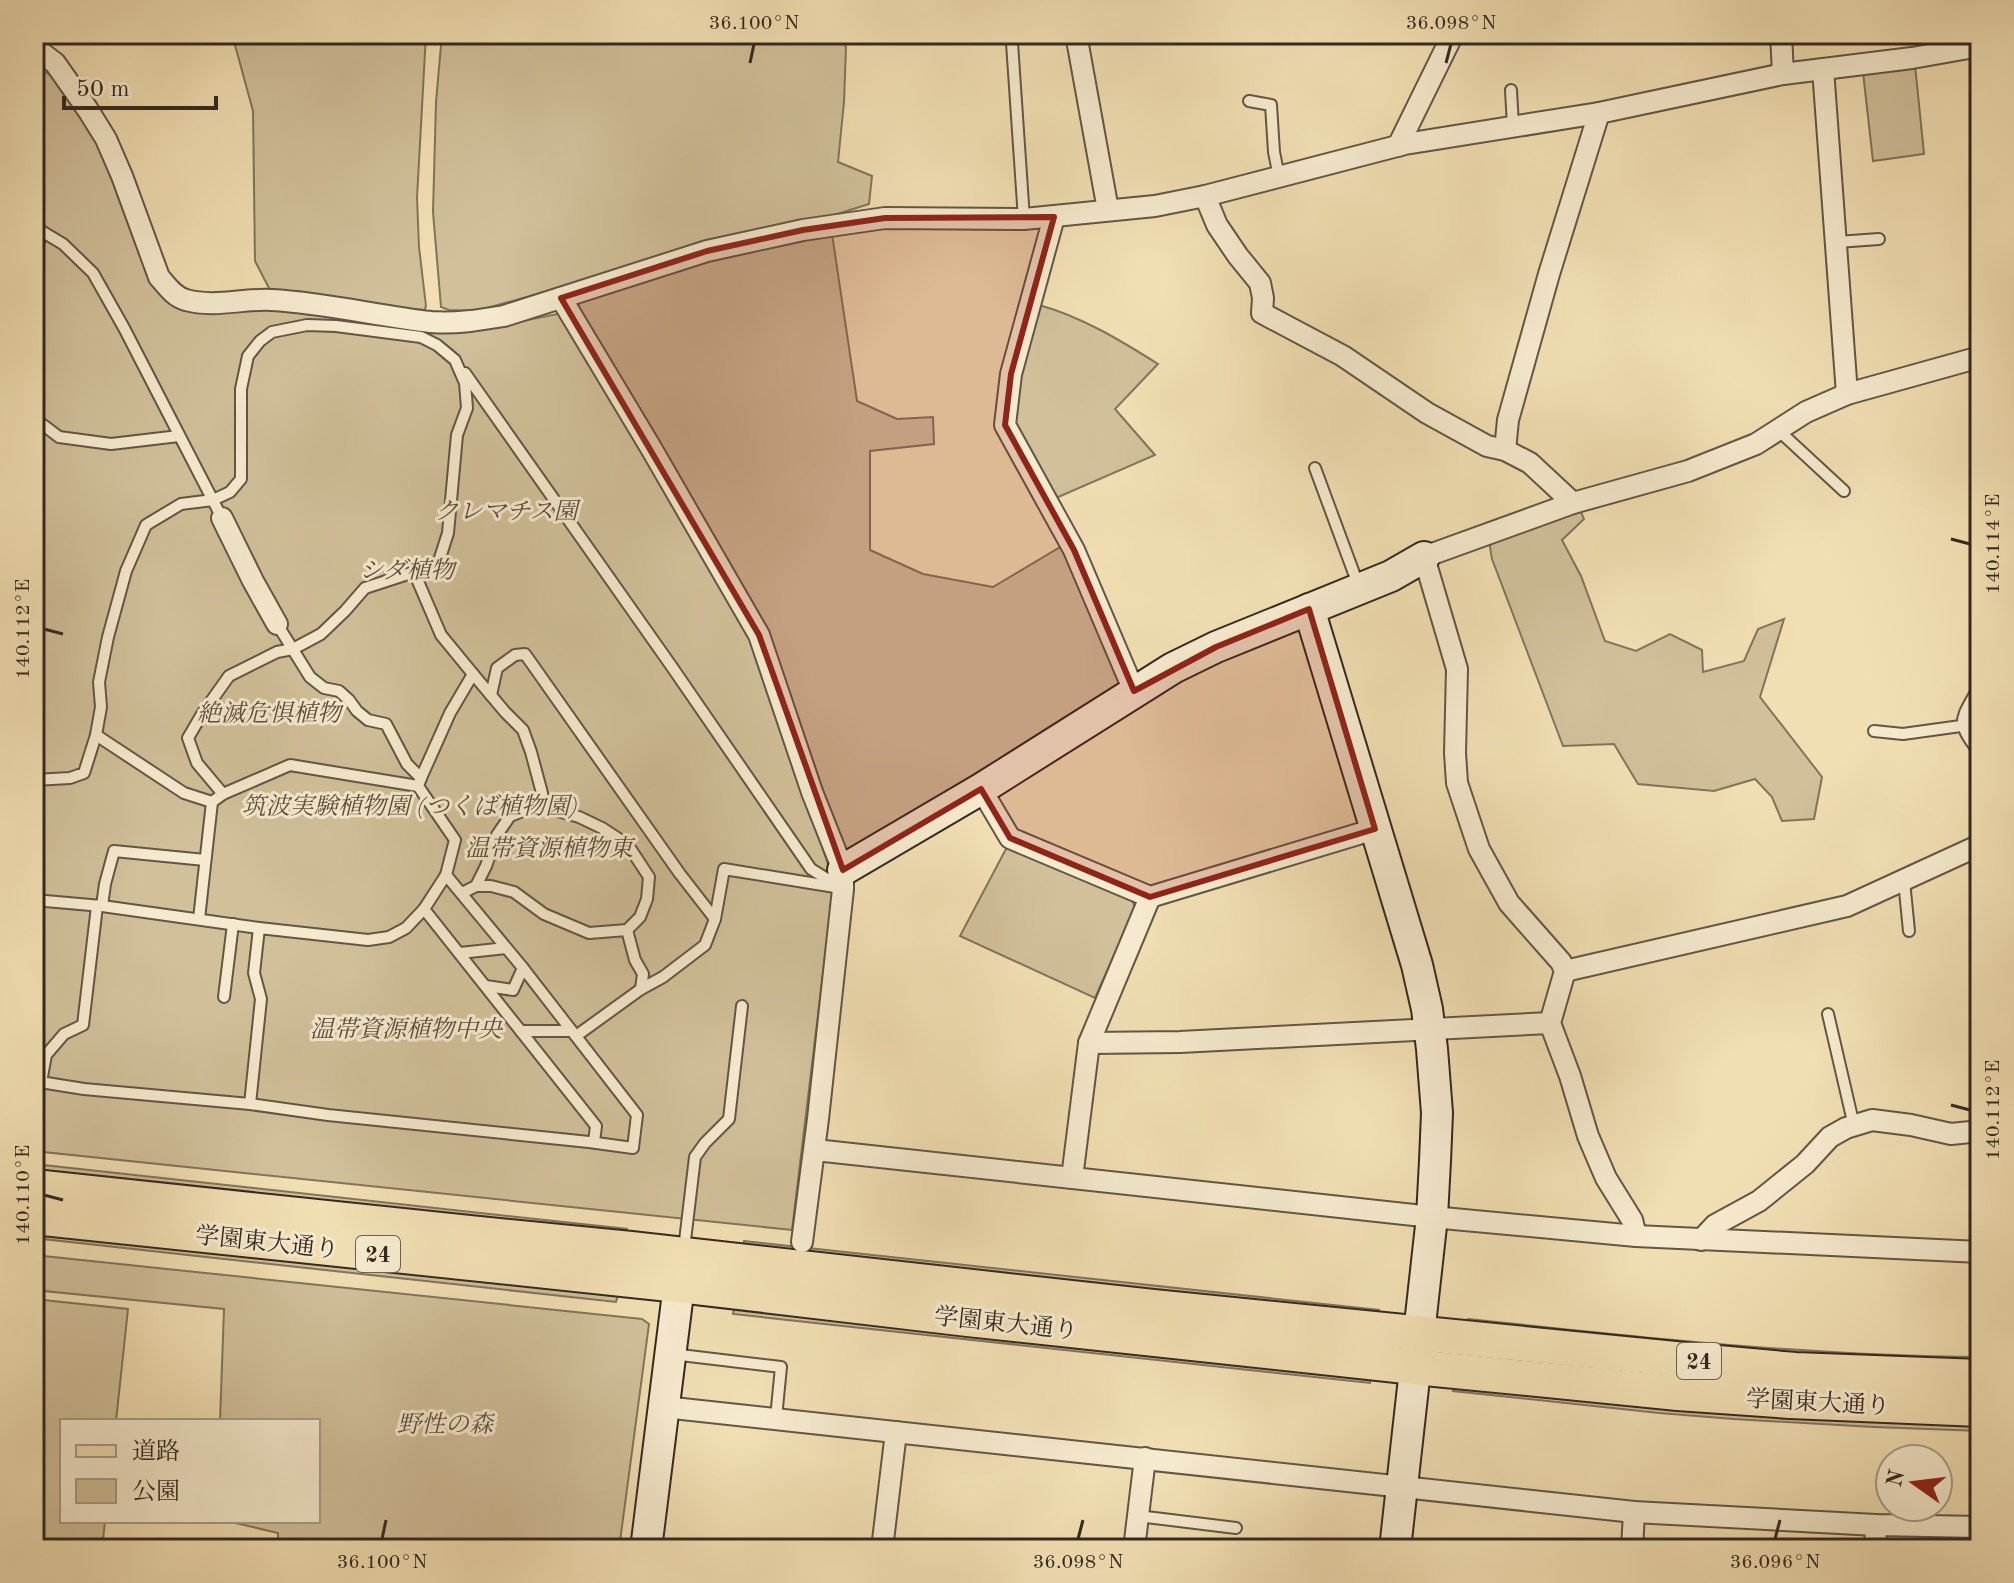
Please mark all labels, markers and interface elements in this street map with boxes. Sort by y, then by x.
text: 36.100°N [709,14,799,34]
text: 36.098°N [1406,14,1496,34]
scale bar [64,60,216,110]
text: 50 m [76,78,130,102]
text: 140.114°E [1984,494,2004,594]
park label: クレマチス園 [434,499,582,525]
park label: シダ植物 [359,557,458,584]
text: 140.112°E [14,579,34,679]
park label: 絶滅危惧植物 [197,700,344,727]
park label: 筑波実験植物園 (つくば植物園) [242,793,578,820]
park label: 温帯資源植物東 [465,835,636,862]
park label: 温帯資源植物中央 [310,1016,504,1043]
text: 140.112°E [1984,1060,2004,1160]
text: 140.110°E [14,1145,34,1245]
street label: 学園東大通り [194,1222,340,1263]
road number: 24 [356,1236,400,1272]
street label: 学園東大通り [933,1303,1079,1344]
road number: 24 [1677,1343,1721,1379]
street label: 学園東大通り [1745,1385,1891,1420]
park label: 野性の森 [397,1411,496,1438]
legend [60,1419,320,1523]
text: 道路 [132,1438,180,1465]
north arrow [1874,1443,1954,1523]
text: N [1884,1468,1909,1489]
text: 公園 [132,1479,180,1505]
text: 36.100°N [337,1553,427,1573]
text: 36.098°N [1033,1553,1123,1573]
text: 36.096°N [1730,1553,1820,1573]

